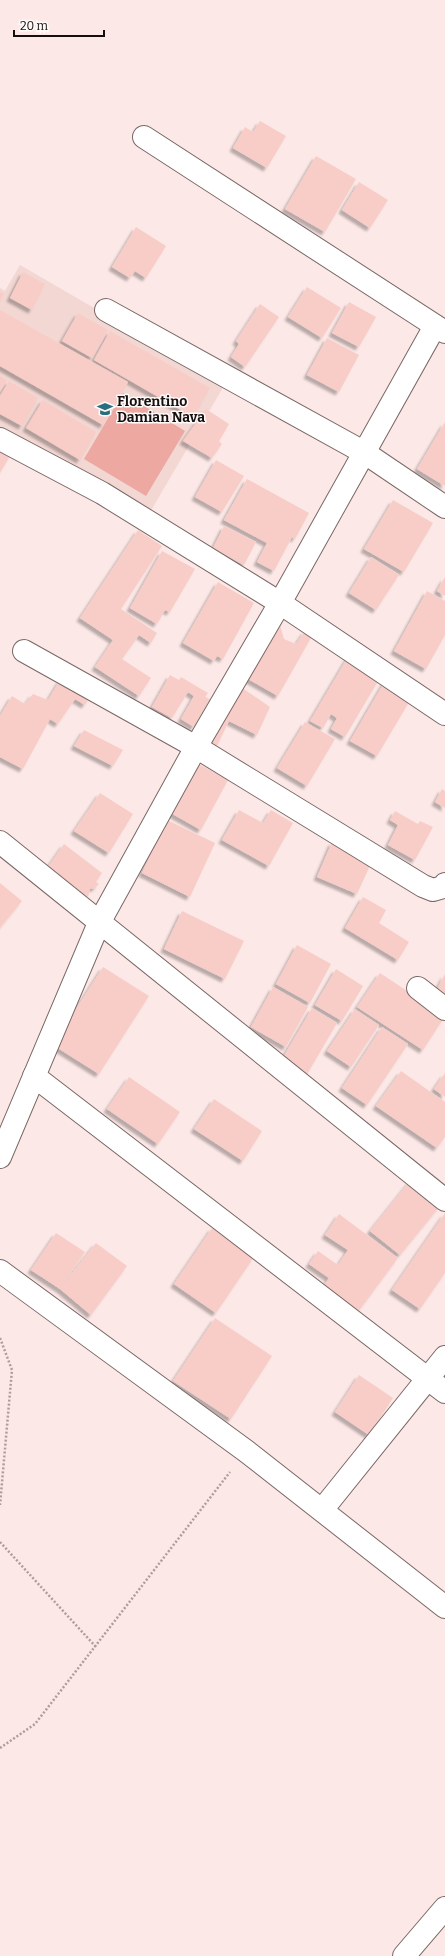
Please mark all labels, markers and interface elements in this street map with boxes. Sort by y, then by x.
scale bar [14,12,104,38]
text: 20 m [20,19,49,33]
place label: Florentino Damian Nava [117,393,205,426]
school or university icon: Florentino Damian Nava [96,400,114,418]

